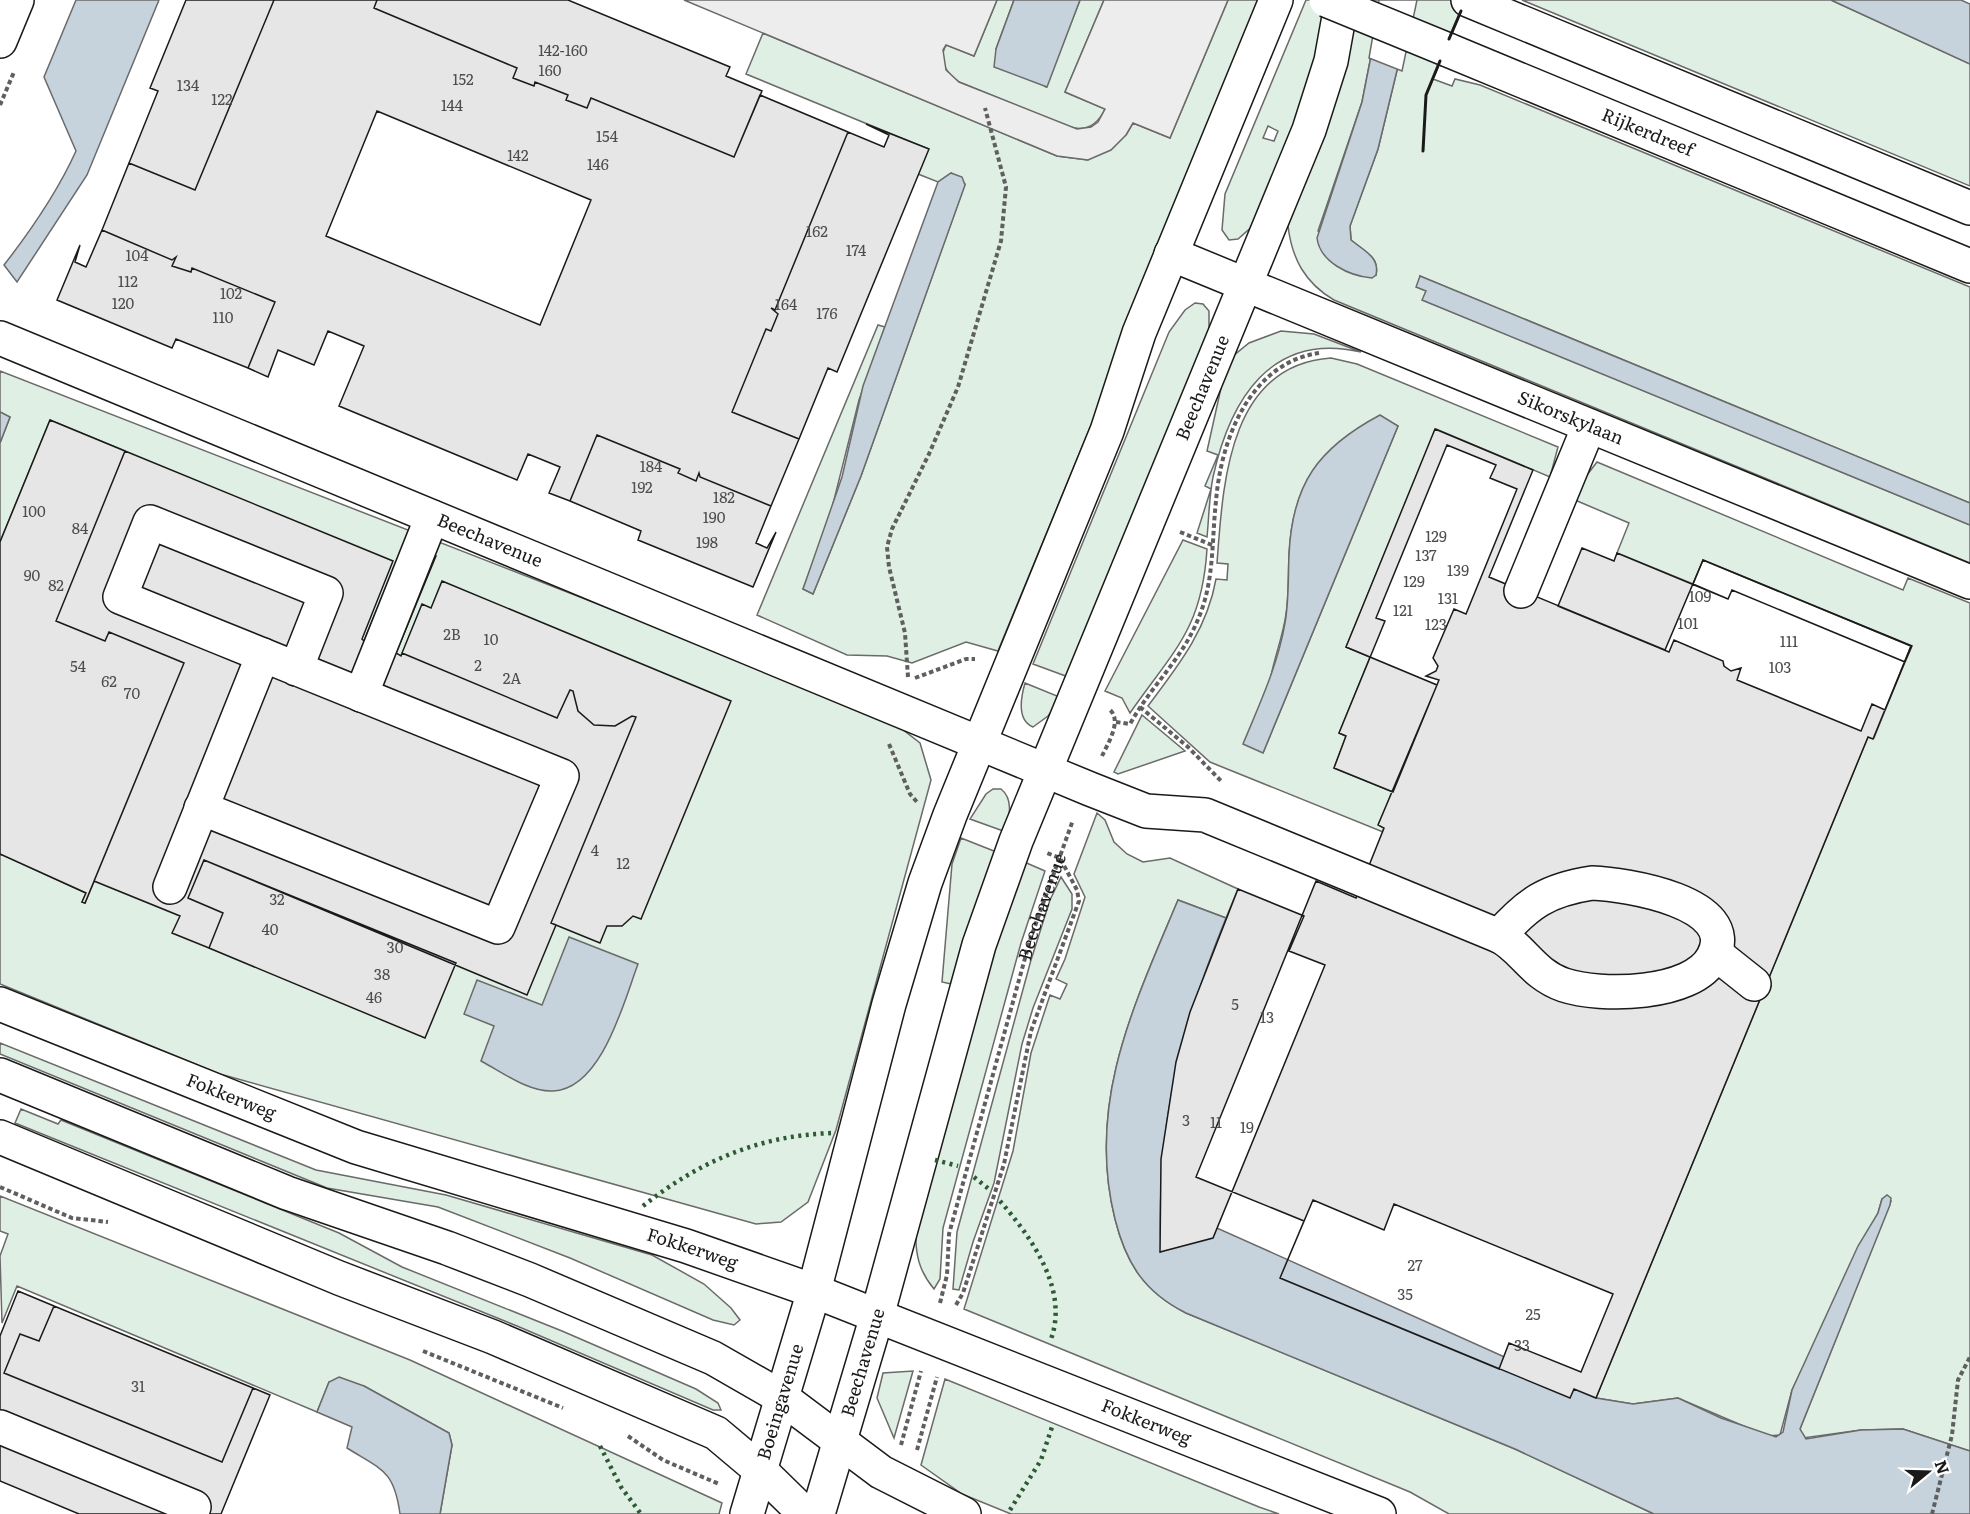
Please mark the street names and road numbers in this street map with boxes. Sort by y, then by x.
street label: Rijkerdreef [1598,100,1700,163]
street label: Beechavenue [1168,330,1235,444]
street label: Sikorskylaan [1514,383,1628,451]
street label: Beechavenue [433,505,547,573]
street label: Beechavenue [1010,849,1072,963]
street label: Fokkerweg [183,1065,281,1126]
street label: Fokkerweg [644,1220,743,1276]
street label: Beechavenue [833,1305,891,1420]
street label: Boeingavenue [749,1340,809,1463]
street label: Fokkerweg [1098,1391,1197,1451]

